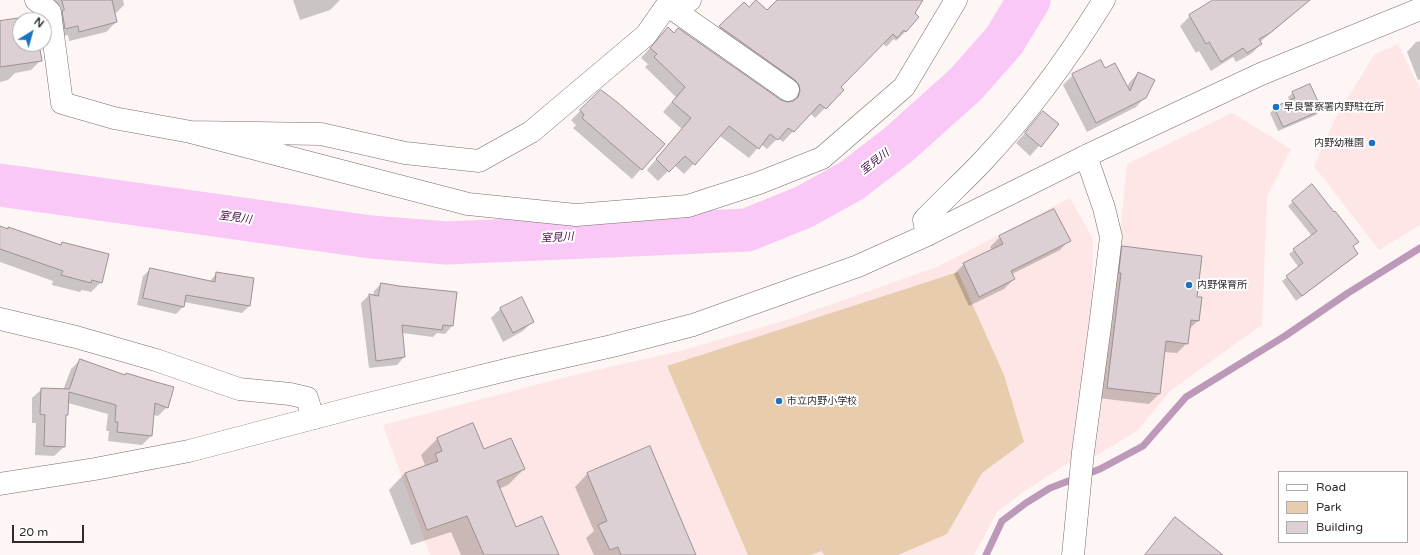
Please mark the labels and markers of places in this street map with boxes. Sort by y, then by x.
place label: 早良警察署内野駐在所 [1284,101,1384,113]
marker: 早良警察署内野駐在所 [1271,102,1281,112]
place label: 内野幼稚園 [1314,137,1364,149]
marker: 内野幼稚園 [1367,138,1377,148]
place label: 内野保育所 [1197,279,1247,291]
marker: 内野保育所 [1184,280,1194,290]
place label: 市立内野小学校 [787,395,857,407]
marker: 市立内野小学校 [774,396,784,406]

